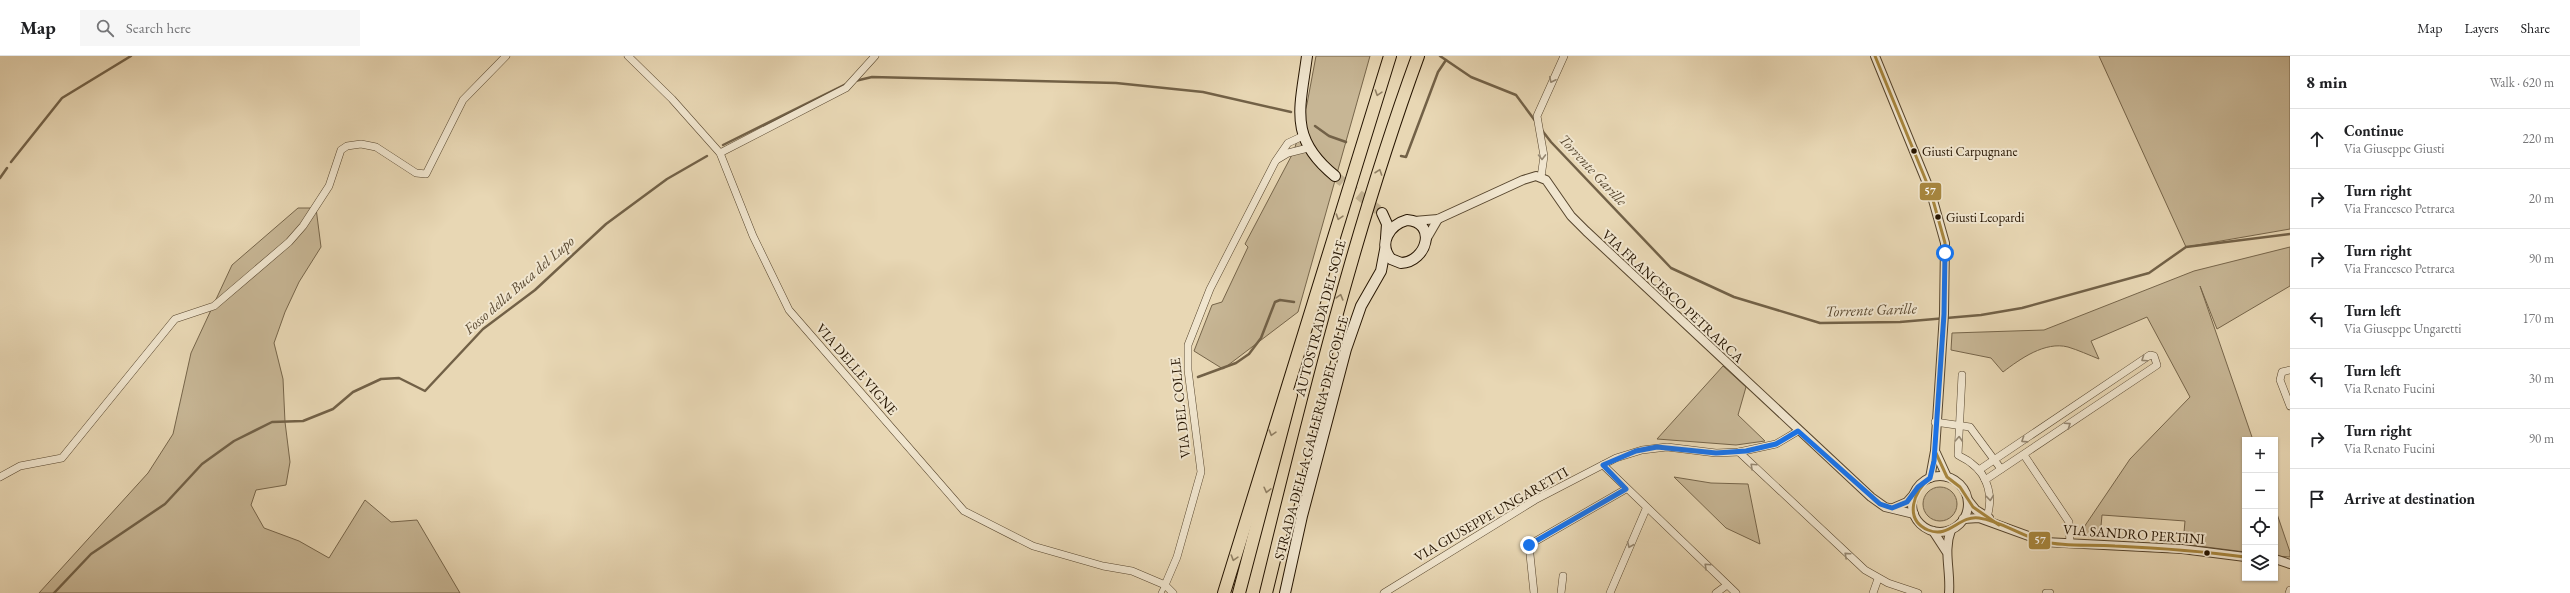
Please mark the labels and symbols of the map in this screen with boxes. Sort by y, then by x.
one-way arrow [1549,76,1557,83]
one-way arrow [1374,89,1383,96]
water label: Torrente Garille [1555,130,1632,210]
place label: Giusti Carpugnane [1922,143,2018,160]
marker: Giusti Carpugnane [1909,146,1919,156]
one-way arrow [1538,154,1547,160]
one-way arrow [1374,169,1382,176]
line badge: 57 [1919,182,1942,201]
text: 57 [1924,184,1936,198]
place label: Giusti Leopardi [1946,209,2024,226]
marker: Giusti Leopardi [1933,212,1943,222]
one-way arrow [1335,214,1344,221]
street label: VIA FRANCESCO PETRARCA [1598,225,1748,367]
water label: Fosso della Buca del Lupo [459,231,578,339]
street label: AUTOSTRADA DEL SOLE [1290,238,1350,399]
route start [1936,244,1954,262]
one-way arrow [1335,294,1344,301]
water label: Torrente Garille [1825,298,1918,321]
street label: STRADA DELLA GALLERIA DEL COLLE [1270,314,1352,562]
street label: VIA DELLE VIGNE [812,320,902,419]
one-way arrow [2141,354,2148,362]
street label: VIA DEL COLLE [1166,357,1194,459]
one-way arrow [2063,423,2070,430]
one-way arrow [1268,429,1276,436]
one-way arrow [2021,435,2028,443]
one-way arrow [1954,436,1963,442]
street label: VIA GIUSEPPE UNGARETTI [1411,462,1572,566]
one-way arrow [1750,463,1758,471]
one-way arrow [1263,486,1272,493]
one-way arrow [1985,495,1994,501]
street label: VIA SANDRO PERTINI [2062,520,2206,548]
line badge: 57 [2028,531,2051,550]
text: 57 [2034,533,2046,547]
route end [1520,536,1538,554]
one-way arrow [1627,541,1635,548]
unlabelled marker [2202,548,2212,558]
one-way arrow [1845,553,1852,560]
one-way arrow [1230,554,1239,561]
one-way arrow [1704,564,1712,571]

